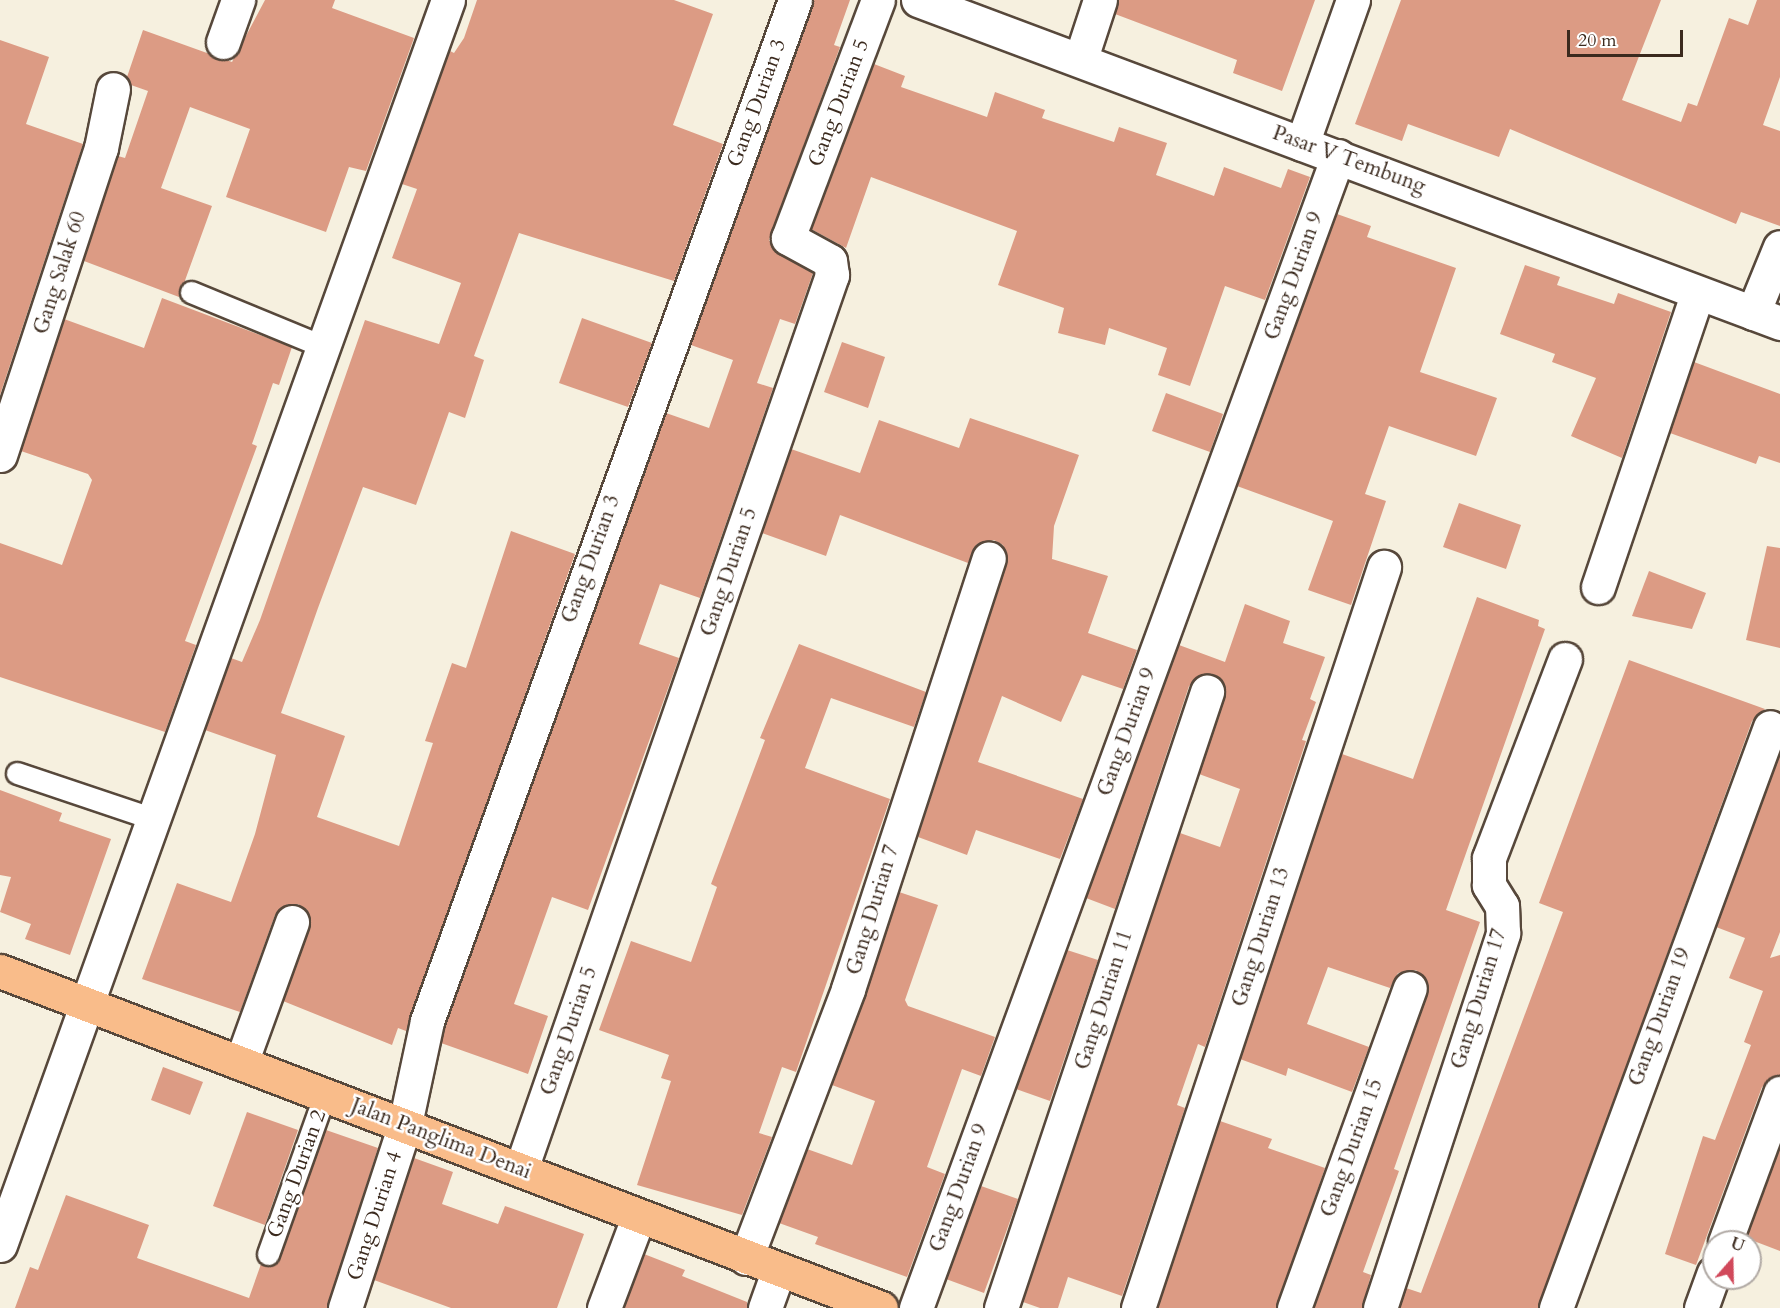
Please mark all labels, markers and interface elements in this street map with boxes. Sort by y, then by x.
scale bar [1570,18,1686,56]
text: 20 m [1578,28,1617,53]
street label: Gang Durian 3 [722,35,792,171]
street label: Gang Durian 5 [803,36,875,170]
street label: Pasar V Tembung [1269,121,1429,199]
street label: Gang Durian 9 [1259,208,1329,344]
street label: Gang Salak 60 [28,209,92,337]
street label: Gang Durian 3 [556,491,626,627]
street label: Gang Durian 5 [695,504,763,640]
street label: Gang Durian 9 [1092,664,1162,800]
street label: Gang Durian 7 [841,842,905,978]
street label: Gang Durian 13 [1227,864,1295,1010]
street label: Gang Durian 17 [1446,926,1512,1072]
street label: Gang Durian 11 [1070,927,1138,1073]
street label: Gang Durian 19 [1623,944,1697,1090]
street label: Gang Durian 5 [535,963,603,1099]
street label: Gang Durian 15 [1315,1075,1389,1221]
street label: Jalan Panglima Denai [348,1093,534,1185]
street label: Gang Durian 2 [262,1106,332,1242]
street label: Gang Durian 9 [924,1120,994,1256]
street label: Gang Durian 4 [342,1148,408,1284]
north arrow [1702,1230,1762,1290]
text: U [1728,1232,1747,1258]

